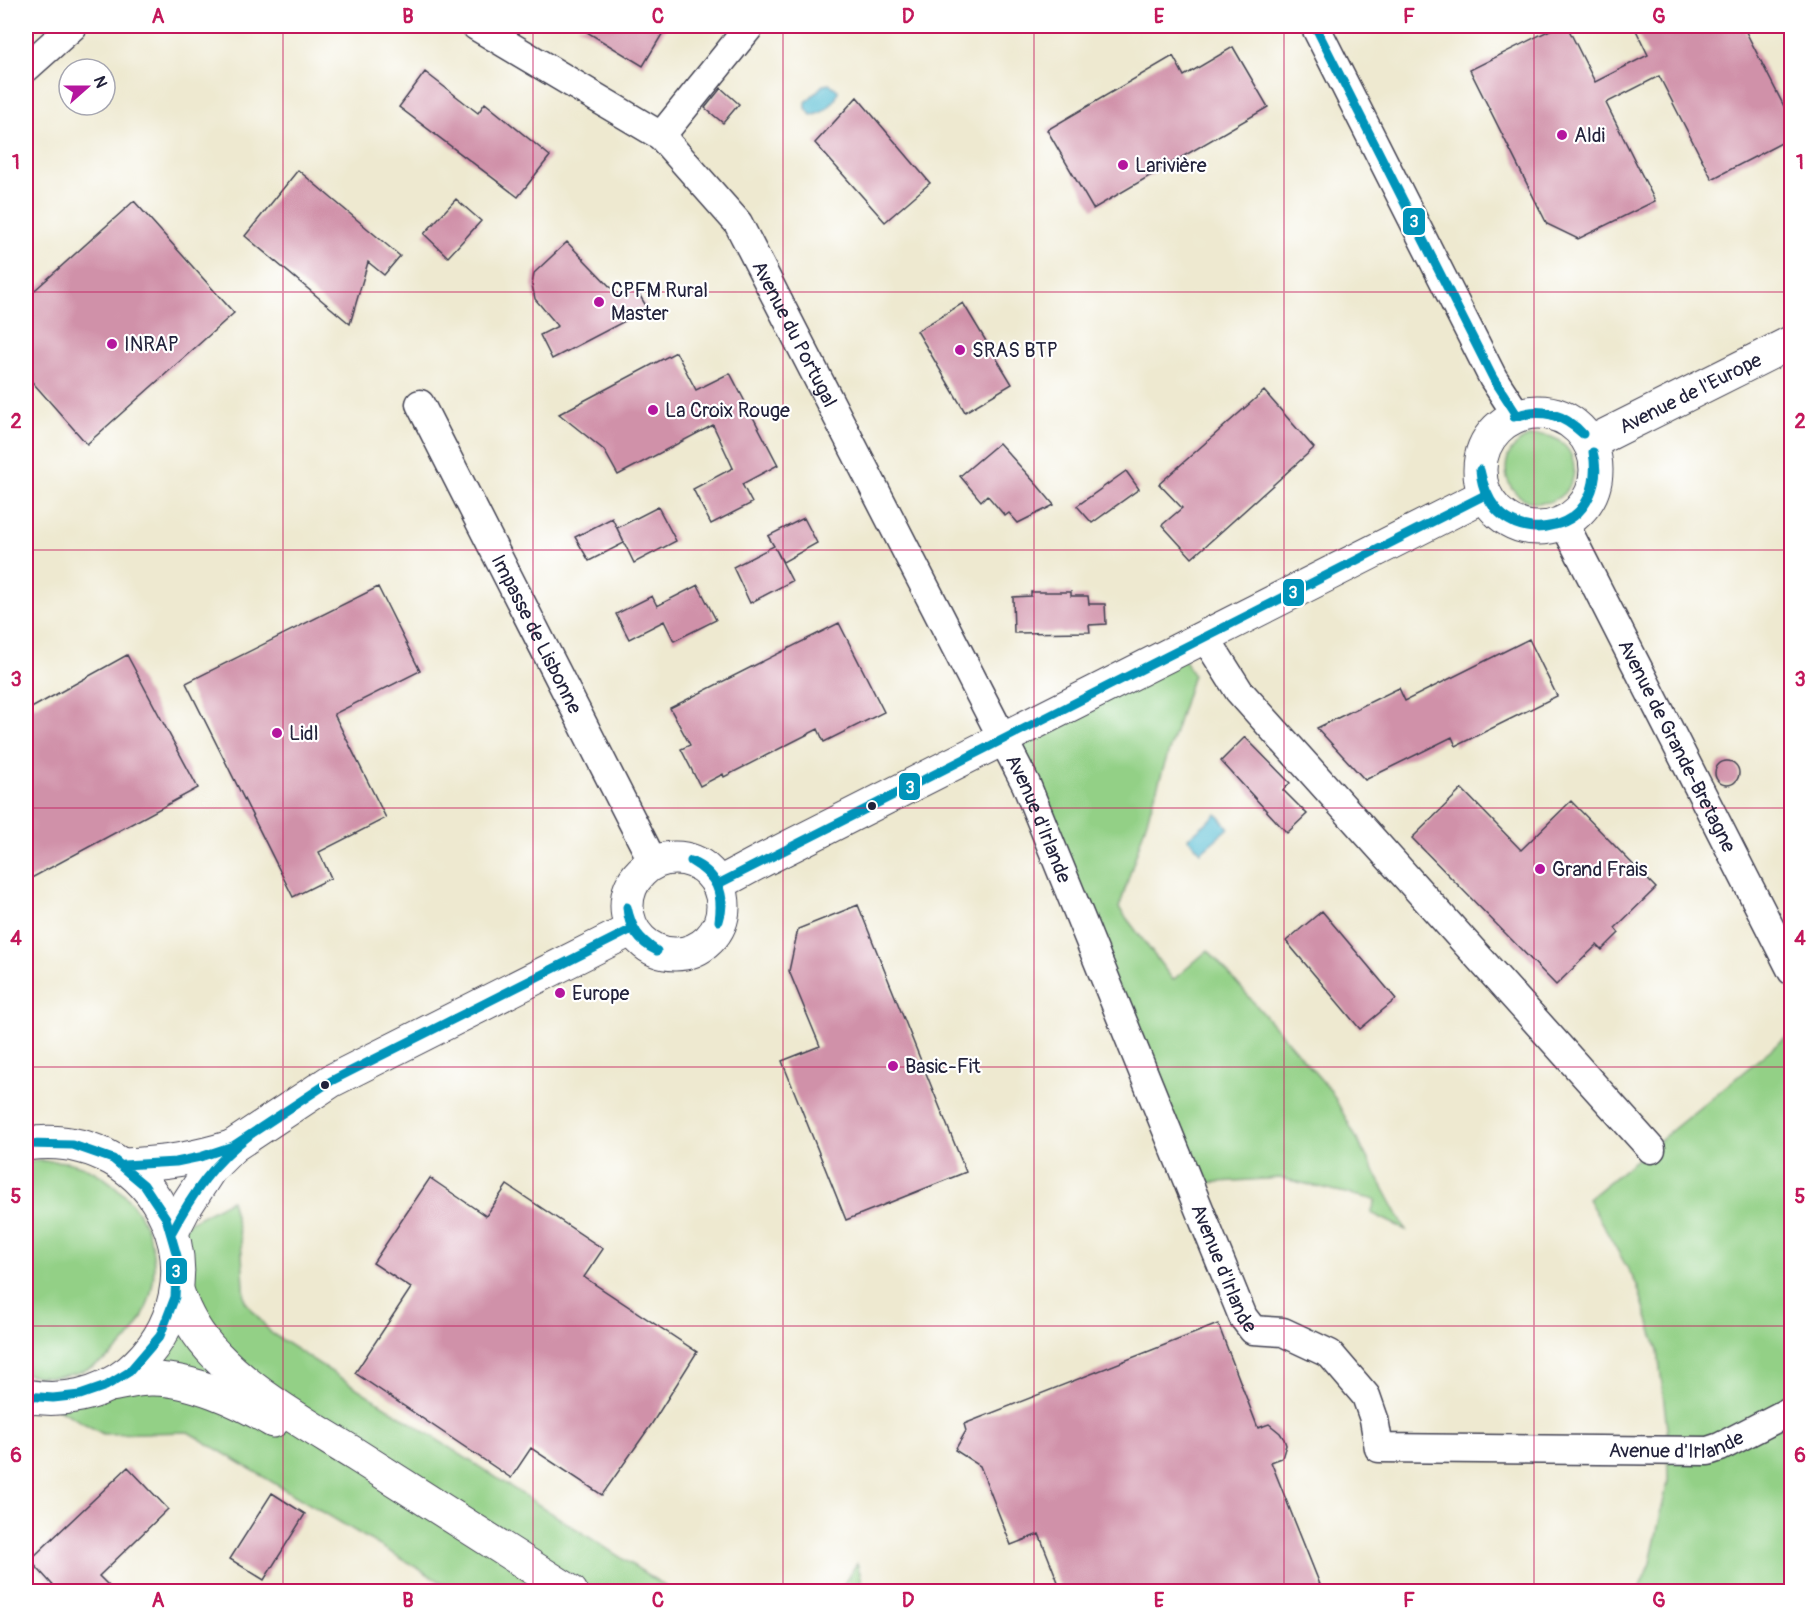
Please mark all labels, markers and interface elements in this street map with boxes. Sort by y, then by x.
text: A [152,4,165,29]
text: B [402,4,414,29]
text: C [652,4,664,29]
text: D [902,4,915,29]
text: E [1154,4,1165,29]
text: F [1403,4,1415,29]
text: G [1652,4,1666,29]
north arrow [57,57,117,117]
text: N [89,73,111,91]
place label: Aldi [1574,123,1605,148]
marker: Aldi [1555,128,1569,142]
text: 1 [12,150,20,175]
text: 1 [1796,150,1804,175]
place label: Larivière [1135,153,1207,178]
marker: Larivière [1116,158,1130,172]
line badge: 3 [1402,207,1426,236]
text: 3 [1410,212,1419,232]
street label: Avenue du Portugal [747,257,842,412]
place label: CPFM Rural Master [611,278,708,326]
marker: CPFM Rural Master [592,295,606,309]
place label: INRAP [124,332,179,357]
marker: INRAP [105,337,119,351]
place label: SRAS BTP [972,338,1058,363]
marker: SRAS BTP [953,343,967,357]
street label: Avenue de l'Europe [1615,347,1766,439]
place label: La Croix Rouge [665,398,790,423]
marker: La Croix Rouge [646,403,660,417]
text: 2 [10,409,22,434]
text: 2 [1794,409,1806,434]
street label: Impasse de Lisbonne [486,550,587,718]
line badge: 3 [1282,578,1305,607]
text: 3 [1289,583,1298,603]
street label: Avenue de Grande-Bretagne [1612,635,1742,857]
text: 3 [10,667,22,692]
text: 3 [1794,667,1806,692]
place label: Lidl [289,721,318,746]
marker: Lidl [270,726,284,740]
street label: Avenue d'Irlande [1000,750,1077,887]
line badge: 3 [898,772,921,801]
text: 3 [906,778,915,798]
unlabelled marker [866,800,878,812]
place label: Grand Frais [1552,857,1648,882]
marker: Grand Frais [1533,862,1547,876]
text: 4 [10,926,22,951]
text: 4 [1794,926,1806,951]
place label: Europe [572,981,630,1006]
marker: Europe [553,986,567,1000]
place label: Basic-Fit [905,1054,981,1079]
marker: Basic-Fit [886,1059,900,1073]
unlabelled marker [319,1079,331,1091]
text: 5 [11,1184,22,1209]
text: 5 [1795,1184,1806,1209]
street label: Avenue d'Irlande [1185,1200,1262,1338]
line badge: 3 [165,1257,188,1285]
text: 3 [172,1262,181,1282]
street label: Avenue d'Irlande [1608,1425,1748,1464]
text: 6 [10,1443,22,1468]
text: 6 [1794,1443,1806,1468]
text: A [152,1588,165,1613]
text: B [402,1588,414,1613]
text: C [652,1588,664,1613]
text: D [902,1588,915,1613]
text: E [1154,1588,1165,1613]
text: F [1403,1588,1415,1613]
text: G [1652,1588,1666,1613]

